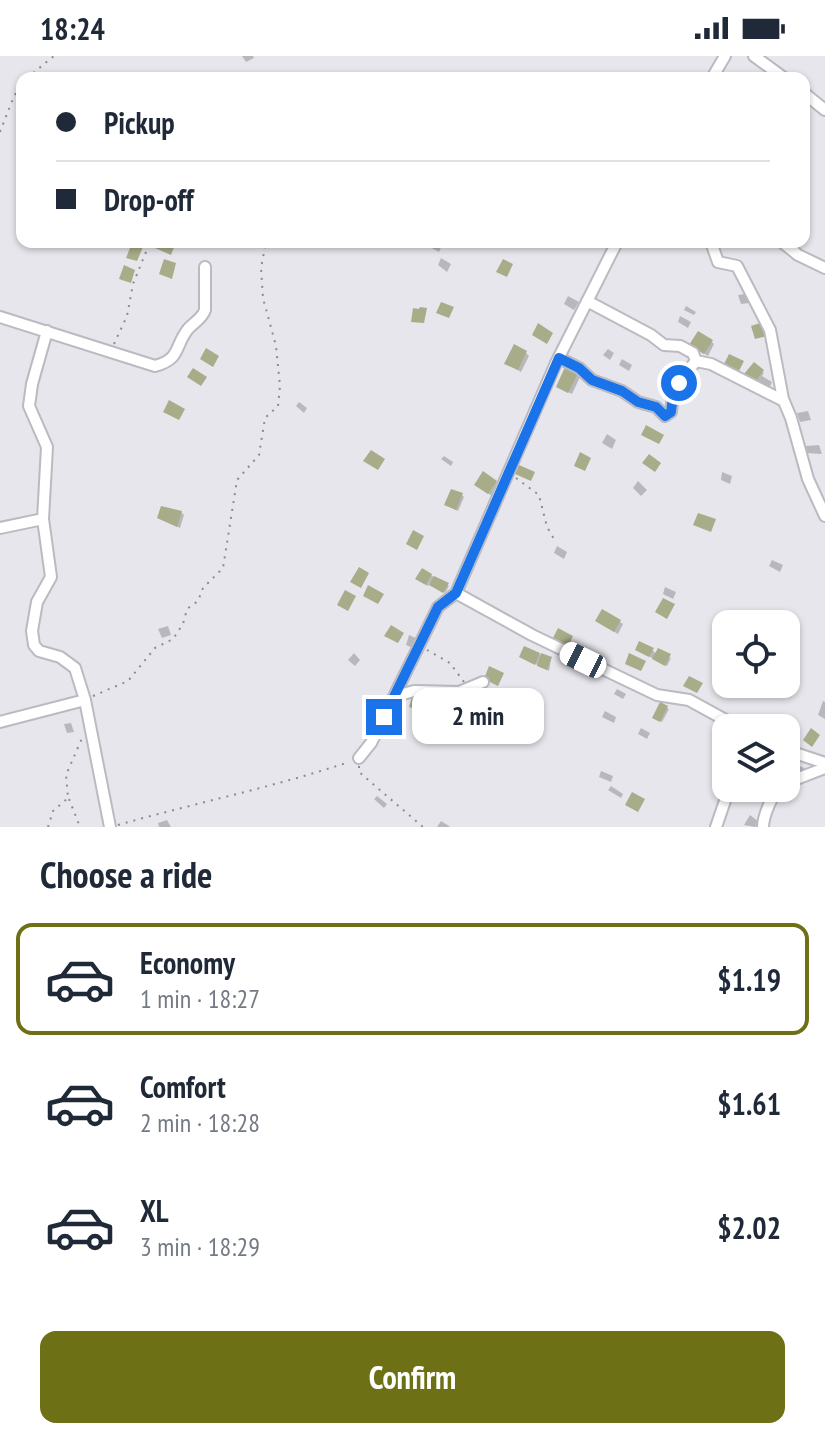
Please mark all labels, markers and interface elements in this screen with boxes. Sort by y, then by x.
text: 18:24 [40,9,105,48]
text: Pickup [104,103,175,142]
text: Drop-off [104,180,194,219]
route start [661,365,697,401]
map controls [712,610,800,802]
button: locate [712,610,800,698]
car [556,639,610,681]
callout: 2 min [412,689,544,745]
route end [366,699,402,735]
text: 2 min [452,699,504,732]
button: layers [712,714,800,802]
text: Choose a ride [40,851,212,898]
icon: car [44,943,116,1015]
text: Economy [140,943,235,982]
text: $1.19 [717,960,781,999]
text: 1 min · 18:27 [140,982,260,1015]
icon: car [44,1067,116,1139]
text: Comfort [140,1067,226,1106]
text: $1.61 [717,1084,781,1123]
text: 2 min · 18:28 [140,1106,260,1139]
icon: car [44,1191,116,1263]
text: XL [140,1191,169,1230]
text: $2.02 [717,1208,781,1247]
text: 3 min · 18:29 [140,1230,260,1263]
button: Confirm [40,1331,785,1423]

